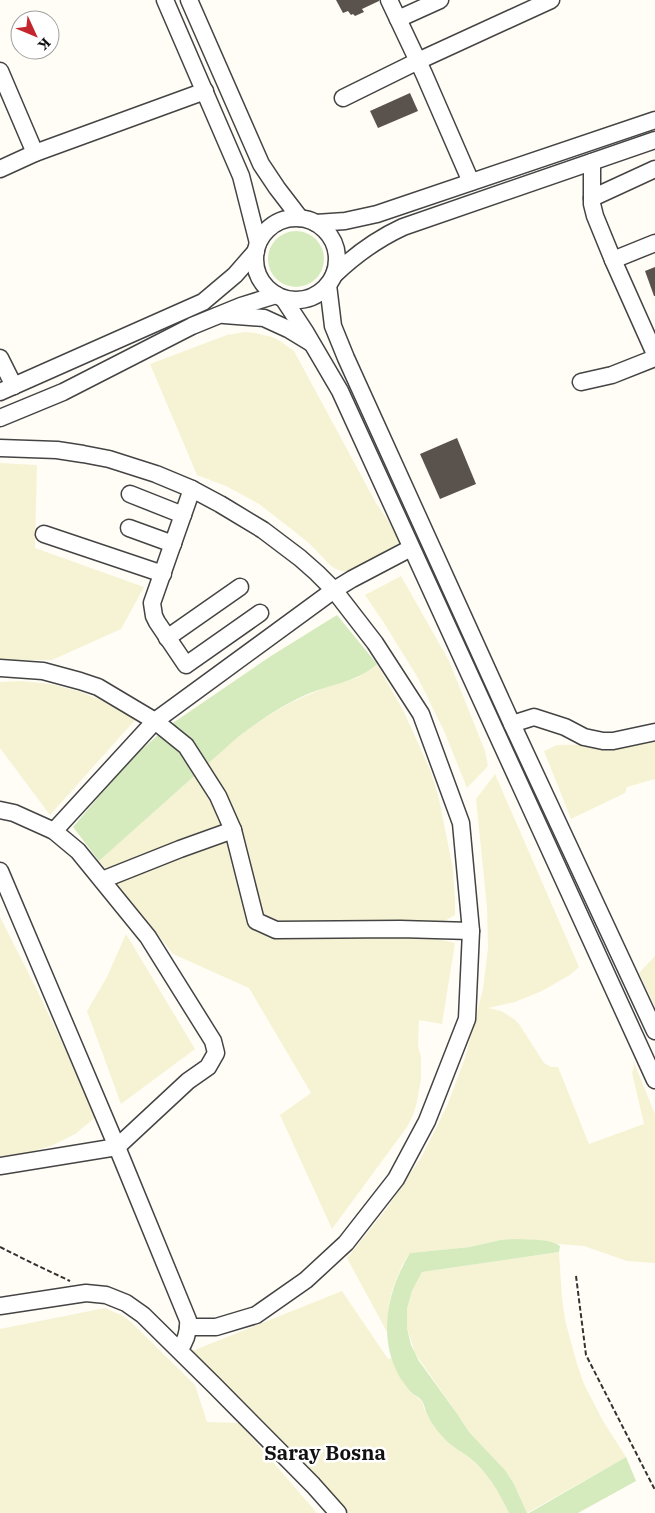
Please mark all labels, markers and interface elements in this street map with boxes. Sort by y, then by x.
north arrow [10,10,60,60]
text: K [34,34,55,54]
district label: Saray Bosna [264,1439,386,1466]

